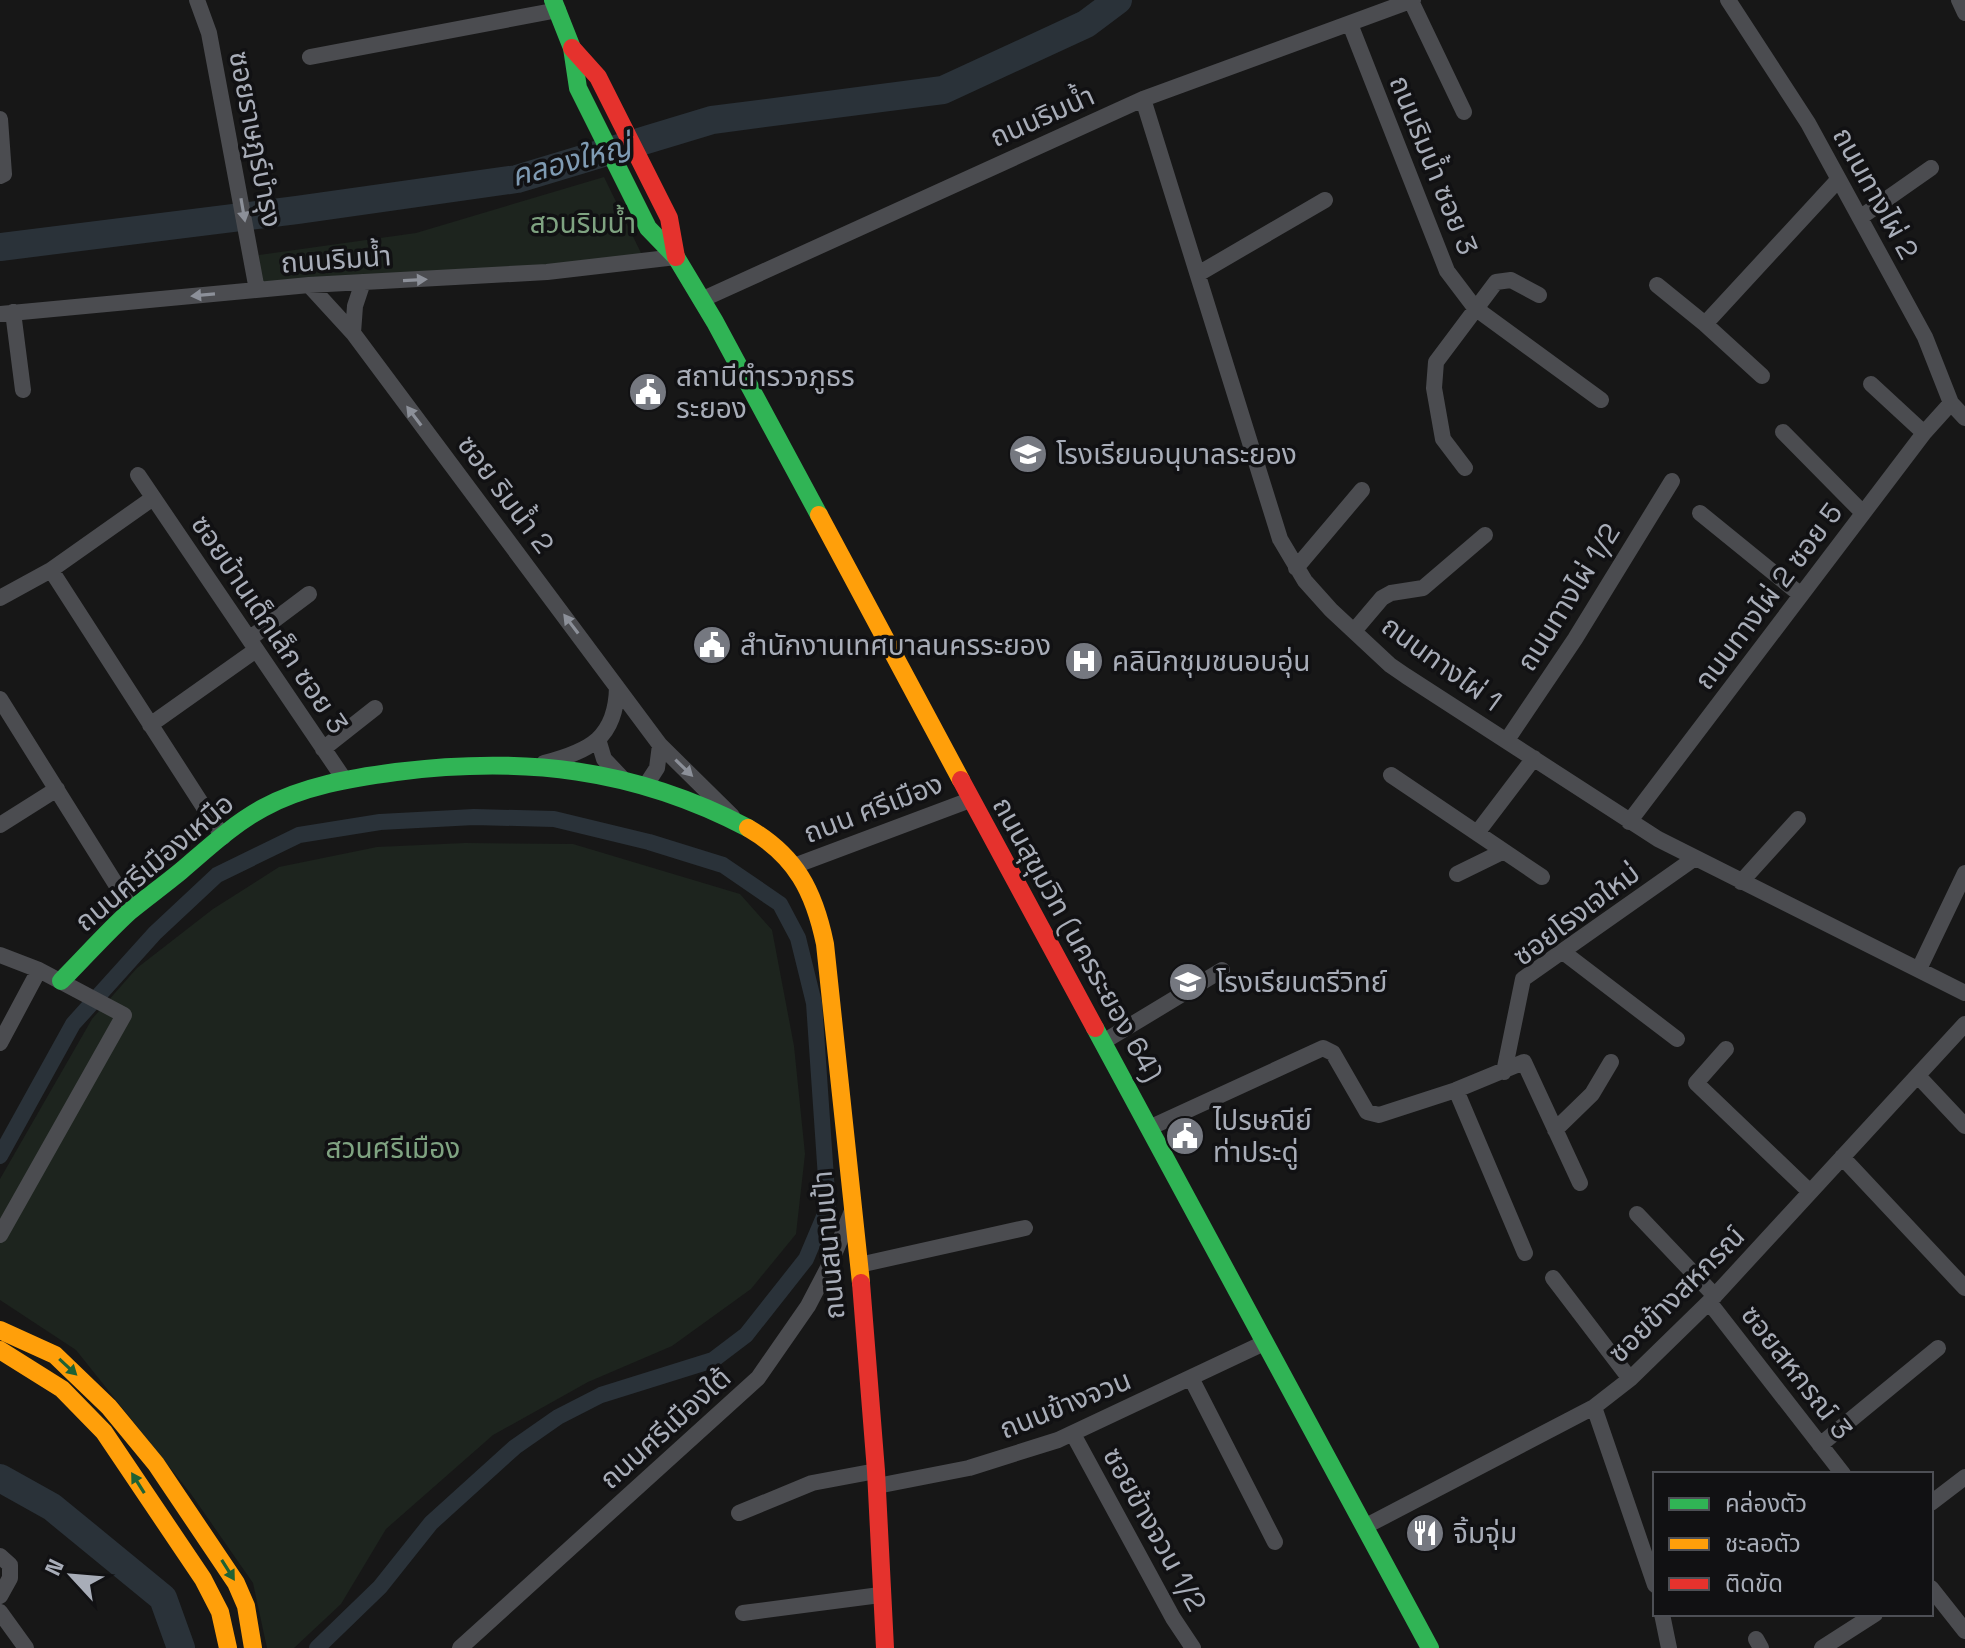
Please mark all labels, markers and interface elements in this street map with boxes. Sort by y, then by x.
street label: ซอยราษฎร์บำรุง [221,48,291,230]
street label: ถนนริมน้ำ ซอย 3 [1382,70,1487,260]
street label: ถนนริมน้ำ [984,76,1100,155]
street label: ถนนทางไผ่ 2 [1825,121,1927,265]
water label: คลองใหญ่ [507,125,639,195]
one-way arrow [237,198,249,223]
park label: สวนริมน้ำ [530,204,636,241]
street label: ถนนริมน้ำ [280,236,392,281]
one-way arrow [403,273,428,286]
one-way arrow [190,289,215,302]
place label: สถานีตำรวจภูธร ระยอง [676,358,855,426]
public building icon: สถานีตำรวจภูธร ระยอง [627,371,669,413]
one-way arrow [407,406,423,426]
street label: ซอย ริมน้ำ 2 [450,427,563,560]
school or university icon: โรงเรียนอนุบาลระยอง [1007,433,1049,475]
place label: โรงเรียนอนุบาลระยอง [1056,436,1297,472]
street label: ถนนทางไผ่ 2 ซอย 5 [1686,495,1850,697]
street label: ซอยบ้านเด็กเล็ก ซอย 3 [183,508,357,740]
street label: ถนนทางไผ่ 1/2 [1508,516,1628,678]
street label: ถนนทางไผ่ 1 [1375,607,1509,719]
one-way arrow [563,614,579,634]
public building icon: สำนักงานเทศบาลนครระยอง [691,624,733,666]
place label: สำนักงานเทศบาลนครระยอง [740,627,1051,663]
hospital icon: คลินิกชุมชนอบอุ่น [1063,640,1105,682]
place label: คลินิกชุมชนอบอุ่น [1112,643,1311,679]
one-way arrow [674,759,693,777]
street label: ถนน ศรีเมือง [798,765,948,851]
street label: ถนนศรีเมืองเหนือ [67,785,241,939]
street label: ถนนสุขุมวิท (นครระยอง 64) [985,790,1171,1088]
street label: ซอยโรงเจใหม่ [1506,855,1646,973]
school or university icon: โรงเรียนตรีวิทย์ [1167,961,1209,1003]
place label: โรงเรียนตรีวิทย์ [1216,964,1388,1000]
place label: ไปรษณีย์ ท่าประดู่ [1212,1102,1312,1170]
public building icon: ไปรษณีย์ ท่าประดู่ [1164,1115,1206,1157]
park label: สวนศรีเมือง [326,1130,460,1166]
street label: ถนนสนามเป้า [804,1169,852,1321]
street label: ซอยข้างสหกรณ์ [1600,1218,1752,1370]
street label: ซอยสหกรณ์ 3 [1733,1298,1861,1446]
one-way arrow [58,1357,77,1376]
street label: ถนนศรีเมืองใต้ [592,1360,738,1496]
street label: ถนนข้างจวน [994,1361,1136,1447]
street label: ซอยข้างจวน 1/2 [1095,1441,1215,1617]
one-way arrow [132,1472,146,1494]
legend [1653,1472,1933,1616]
text: คล่องตัว [1725,1488,1807,1519]
restaurant icon: จิ้มจุ่ม [1404,1512,1446,1554]
place label: จิ้มจุ่ม [1453,1515,1517,1551]
text: ชะลอตัว [1725,1528,1801,1559]
north arrow [32,1536,112,1616]
text: N [38,1554,70,1580]
one-way arrow [221,1560,236,1581]
text: ติดขัด [1725,1568,1783,1599]

